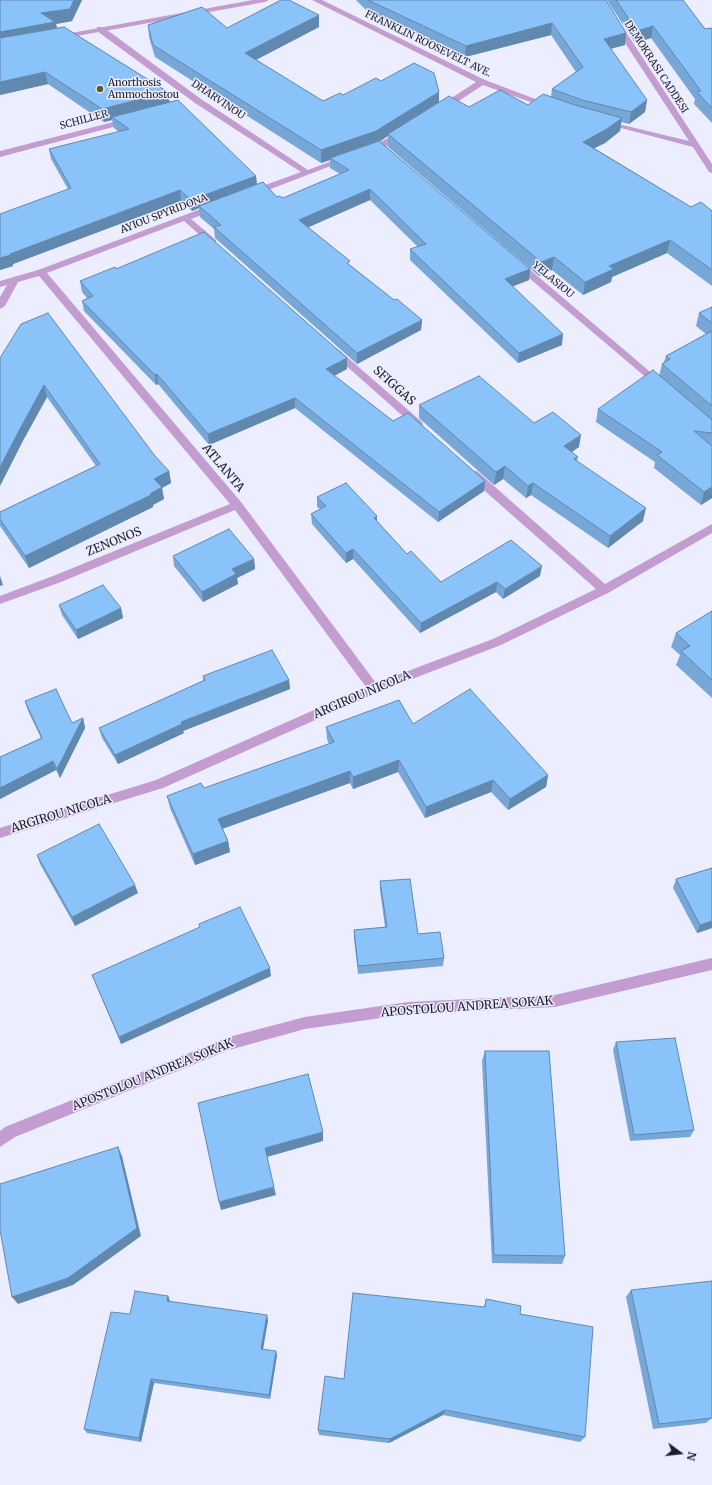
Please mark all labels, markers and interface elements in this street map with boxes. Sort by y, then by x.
street label: FRANKLIN ROOSEVELT AVE. [363,8,493,80]
street label: DEMOKRASI CADDESI [621,18,691,116]
place label: Anorthosis Ammochostou [108,77,179,100]
street label: DHARVINOU [189,78,247,122]
marker: Anorthosis Ammochostou [95,84,105,94]
street label: SCHILLER [58,108,110,132]
street label: AYIOU SPYRIDONA [119,192,209,236]
street label: YELASIOU [530,259,576,301]
street label: SFIGGAS [370,363,418,409]
street label: ATLANTA [199,441,247,495]
street label: ZENONOS [84,524,144,560]
street label: ARGIROU NICOLA [311,668,413,722]
street label: ARGIROU NICOLA [9,792,113,836]
street label: APOSTOLOU ANDREA SOKAK [380,994,554,1020]
street label: APOSTOLOU ANDREA SOKAK [70,1036,236,1114]
north arrow [660,1433,700,1473]
text: N [684,1450,699,1462]

